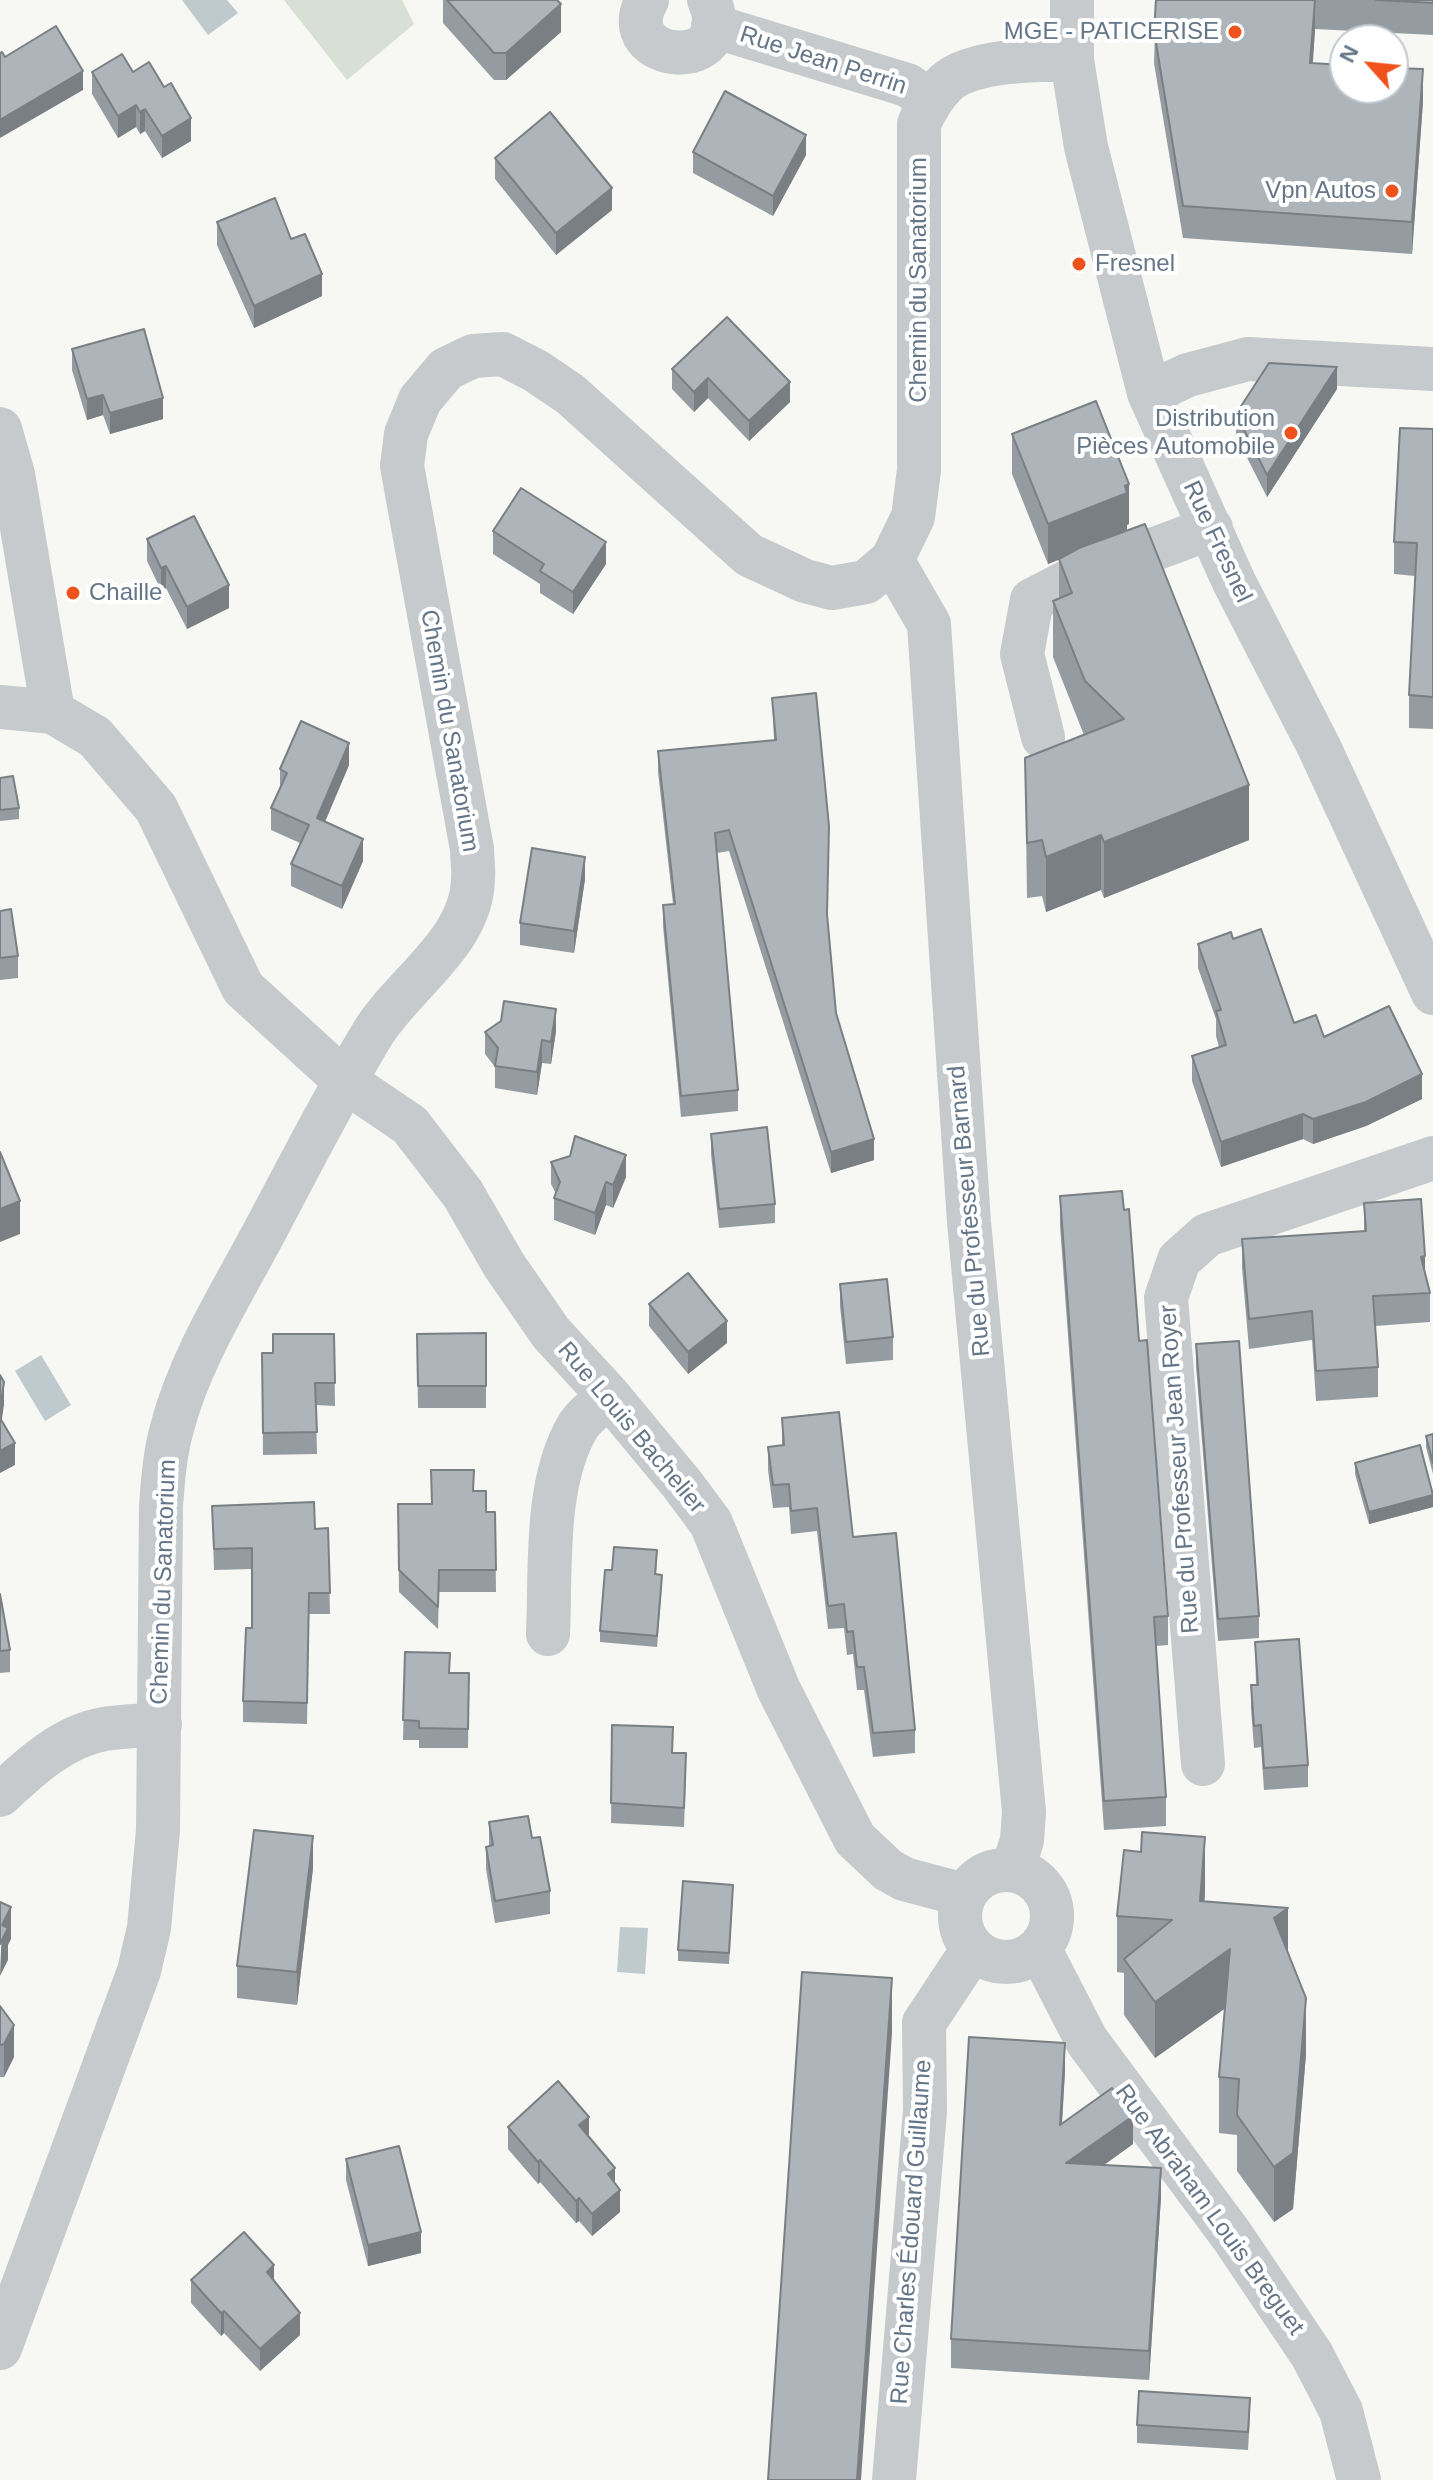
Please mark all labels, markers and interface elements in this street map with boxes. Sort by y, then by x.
place label: MGE - PATICERISE [1004,18,1219,46]
street label: Rue Jean Perrin [736,21,910,101]
marker: MGE - PATICERISE [1226,23,1244,41]
north arrow [1329,24,1409,104]
text: N [1334,41,1364,67]
street label: Chemin du Sanatorium [905,157,933,403]
place label: Vpn Autos [1265,177,1376,205]
marker: Vpn Autos [1383,182,1401,200]
place label: Fresnel [1095,250,1175,278]
marker: Fresnel [1070,255,1088,273]
place label: Distribution Pièces Automobile [1076,405,1275,461]
marker: Distribution Pièces Automobile [1282,424,1300,442]
street label: Rue Fresnel [1176,477,1258,607]
place label: Chaille [89,579,162,607]
marker: Chaille [64,584,82,602]
street label: Chemin du Sanatorium [414,608,484,854]
street label: Rue du Professeur Barnard [943,1064,997,1358]
street label: Rue du Professeur Jean Royer [1154,1304,1206,1634]
street label: Rue Louis Bachelier [551,1336,711,1520]
street label: Chemin du Sanatorium [145,1459,183,1705]
street label: Rue Charles Édouard Guillaume [886,2059,938,2405]
street label: Rue Abraham Louis Breguet [1108,2079,1310,2341]

